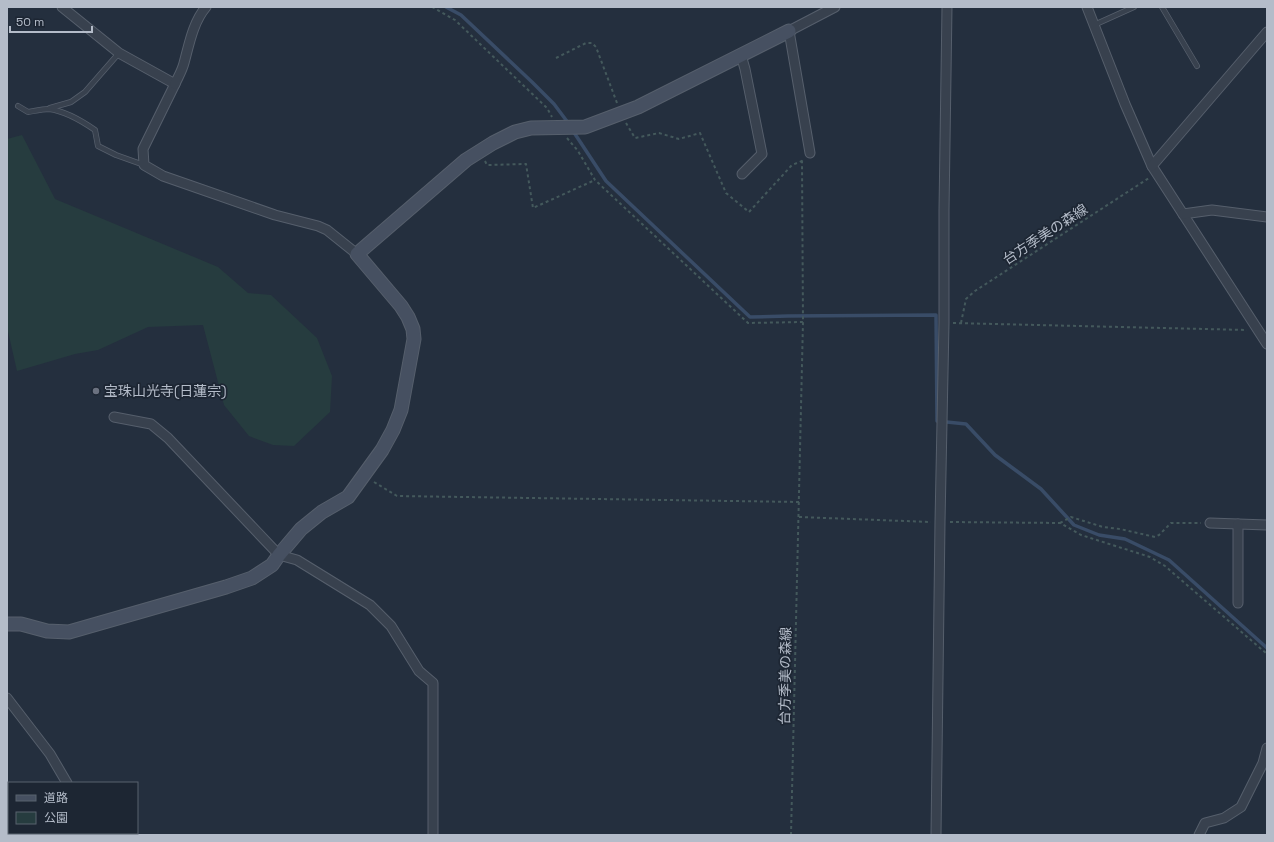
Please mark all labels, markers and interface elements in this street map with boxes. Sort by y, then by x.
scale bar [10,8,92,34]
text: 50 m [16,14,44,30]
street label: 台方季美の森線 [999,200,1091,268]
place label: 宝珠山光寺(日蓮宗) [104,382,227,400]
marker: 宝珠山光寺(日蓮宗) [91,386,101,396]
street label: 台方季美の森線 [775,627,795,725]
legend [8,782,138,834]
text: 道路 [44,790,68,806]
text: 公園 [44,810,68,826]

